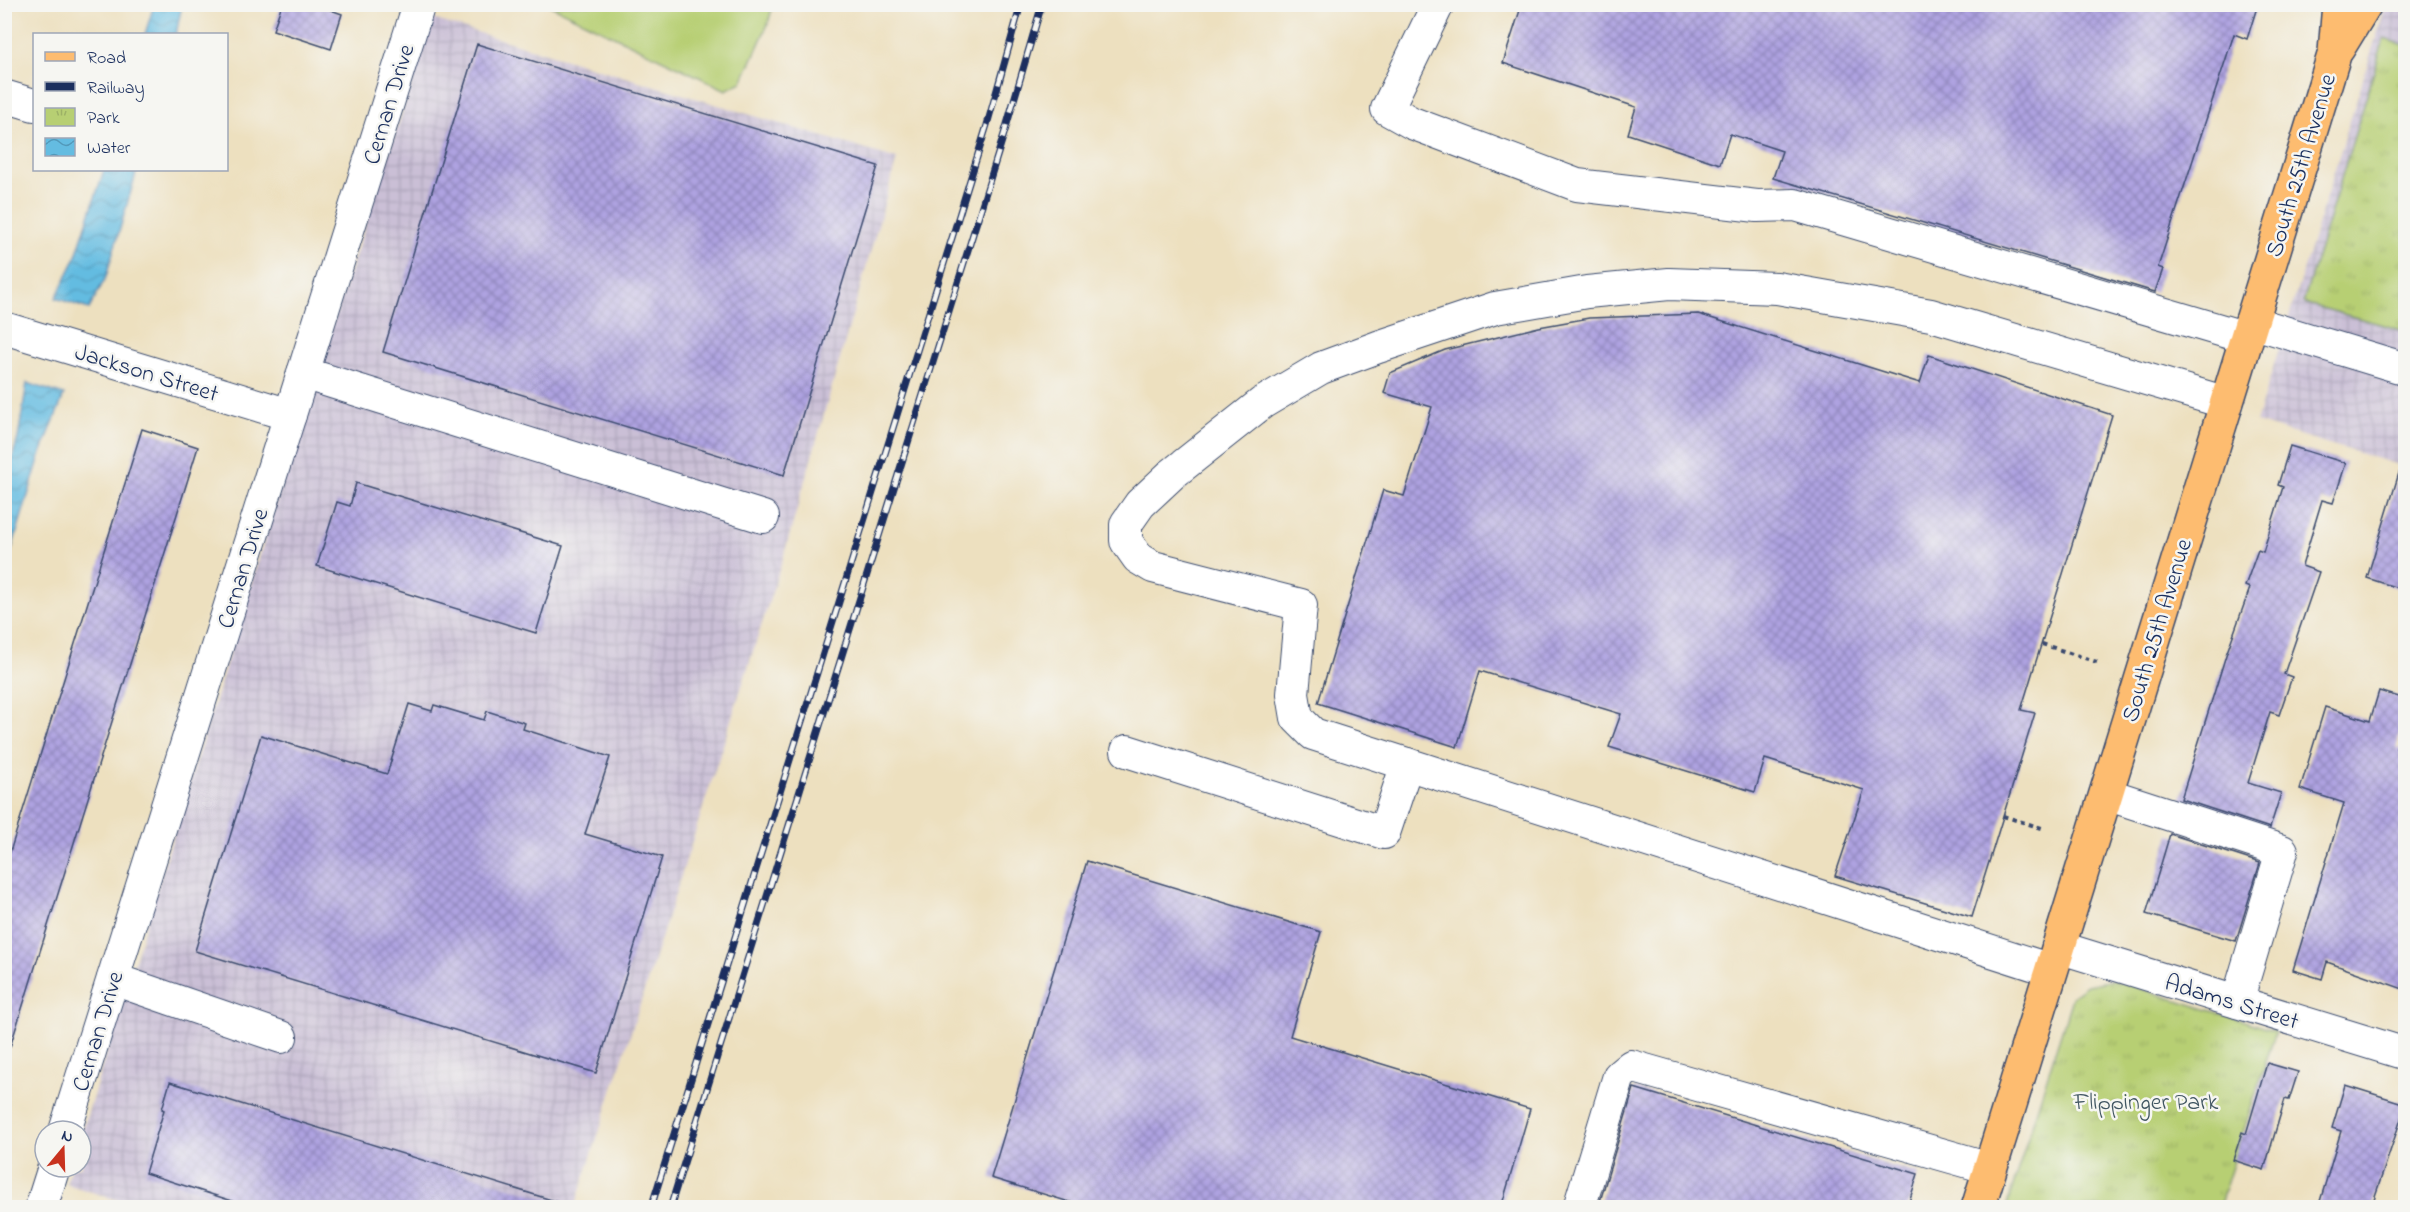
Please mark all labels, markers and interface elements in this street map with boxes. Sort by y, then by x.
legend [33,33,228,171]
street label: Cernan Drive [356,40,425,169]
text: Road [87,46,126,72]
street label: South 25th Avenue [2258,70,2347,262]
text: Railway [87,76,144,102]
text: Park [87,106,120,132]
text: Water [87,136,131,162]
street label: Jackson Street [70,336,223,413]
street label: Cernan Drive [210,504,279,633]
street label: South 25th Avenue [2114,535,2203,727]
street label: Adams Street [2160,966,2303,1040]
street label: Cernan Drive [65,967,134,1096]
park label: Flippinger Park [2073,1086,2219,1121]
north arrow [33,1119,93,1179]
text: N [58,1124,76,1150]

